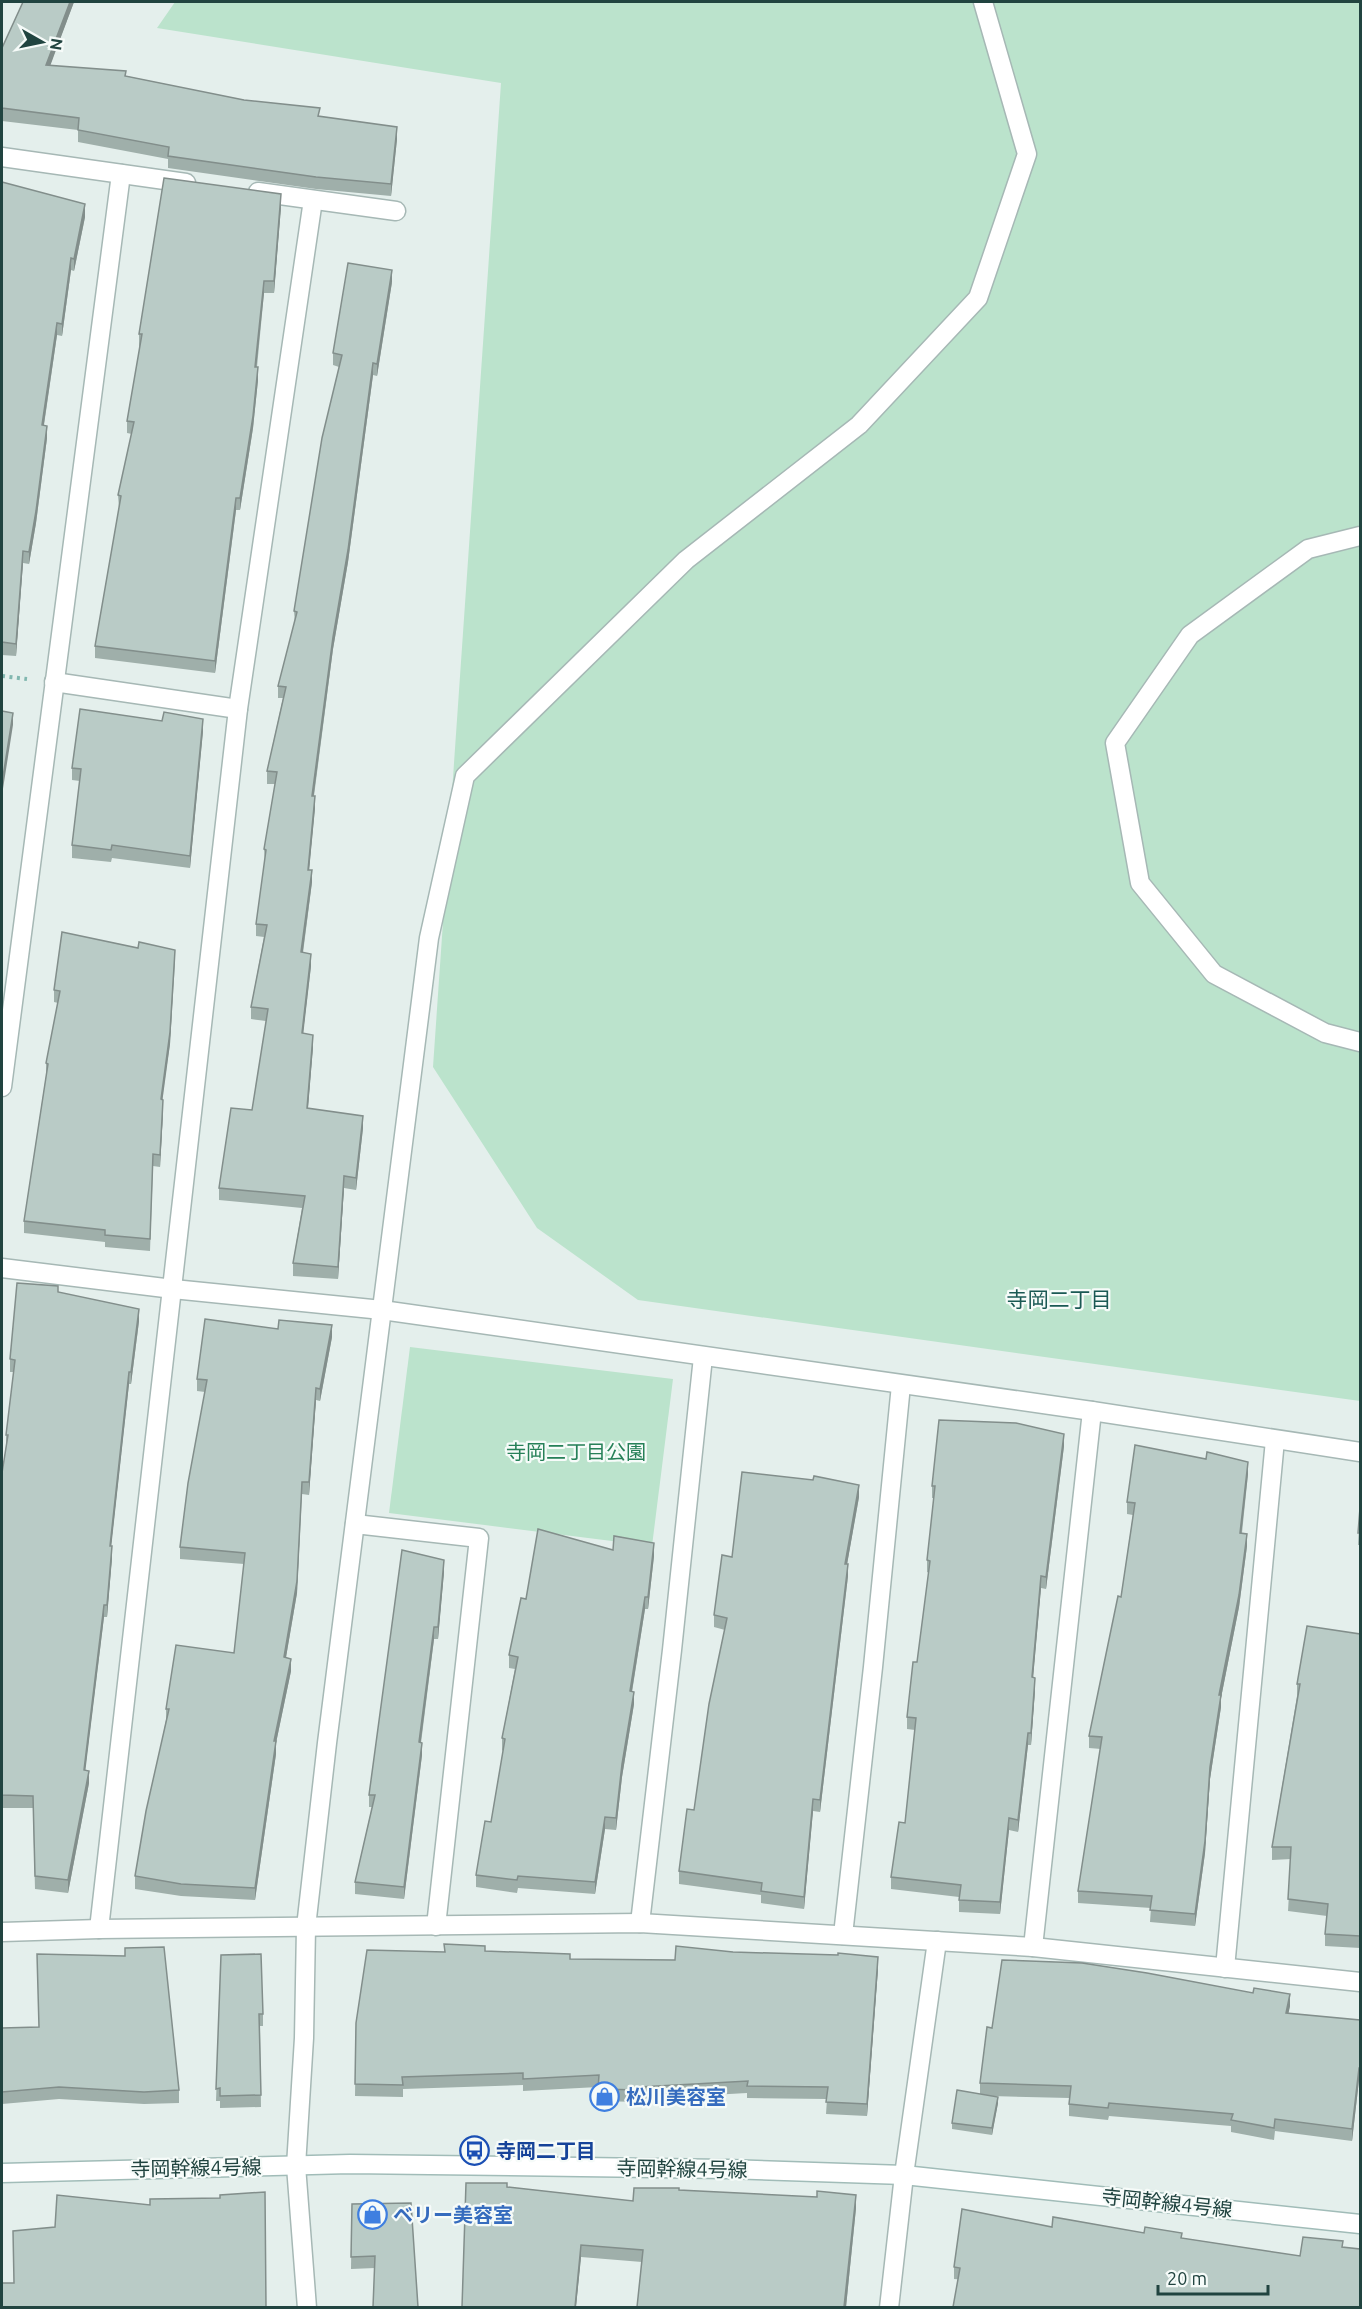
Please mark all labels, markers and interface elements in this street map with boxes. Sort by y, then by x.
north arrow [12,12,72,72]
text: N [47,37,67,52]
district label: 寺岡二丁目 [1007,1287,1112,1311]
park label: 寺岡二丁目公園 [506,1440,646,1463]
shop icon: 松川美容室 [589,2081,621,2113]
place label: 松川美容室 [626,2085,726,2108]
bus stop icon: 寺岡二丁目 [459,2135,491,2167]
place label: 寺岡二丁目 [496,2139,596,2162]
street label: 寺岡幹線4号線 [130,2155,262,2180]
street label: 寺岡幹線4号線 [616,2156,748,2181]
street label: 寺岡幹線4号線 [1101,2184,1234,2221]
shop icon: ベリー美容室 [356,2199,388,2231]
place label: ベリー美容室 [393,2203,513,2226]
scale bar [1158,2258,1268,2296]
text: 20 m [1167,2268,1207,2288]

